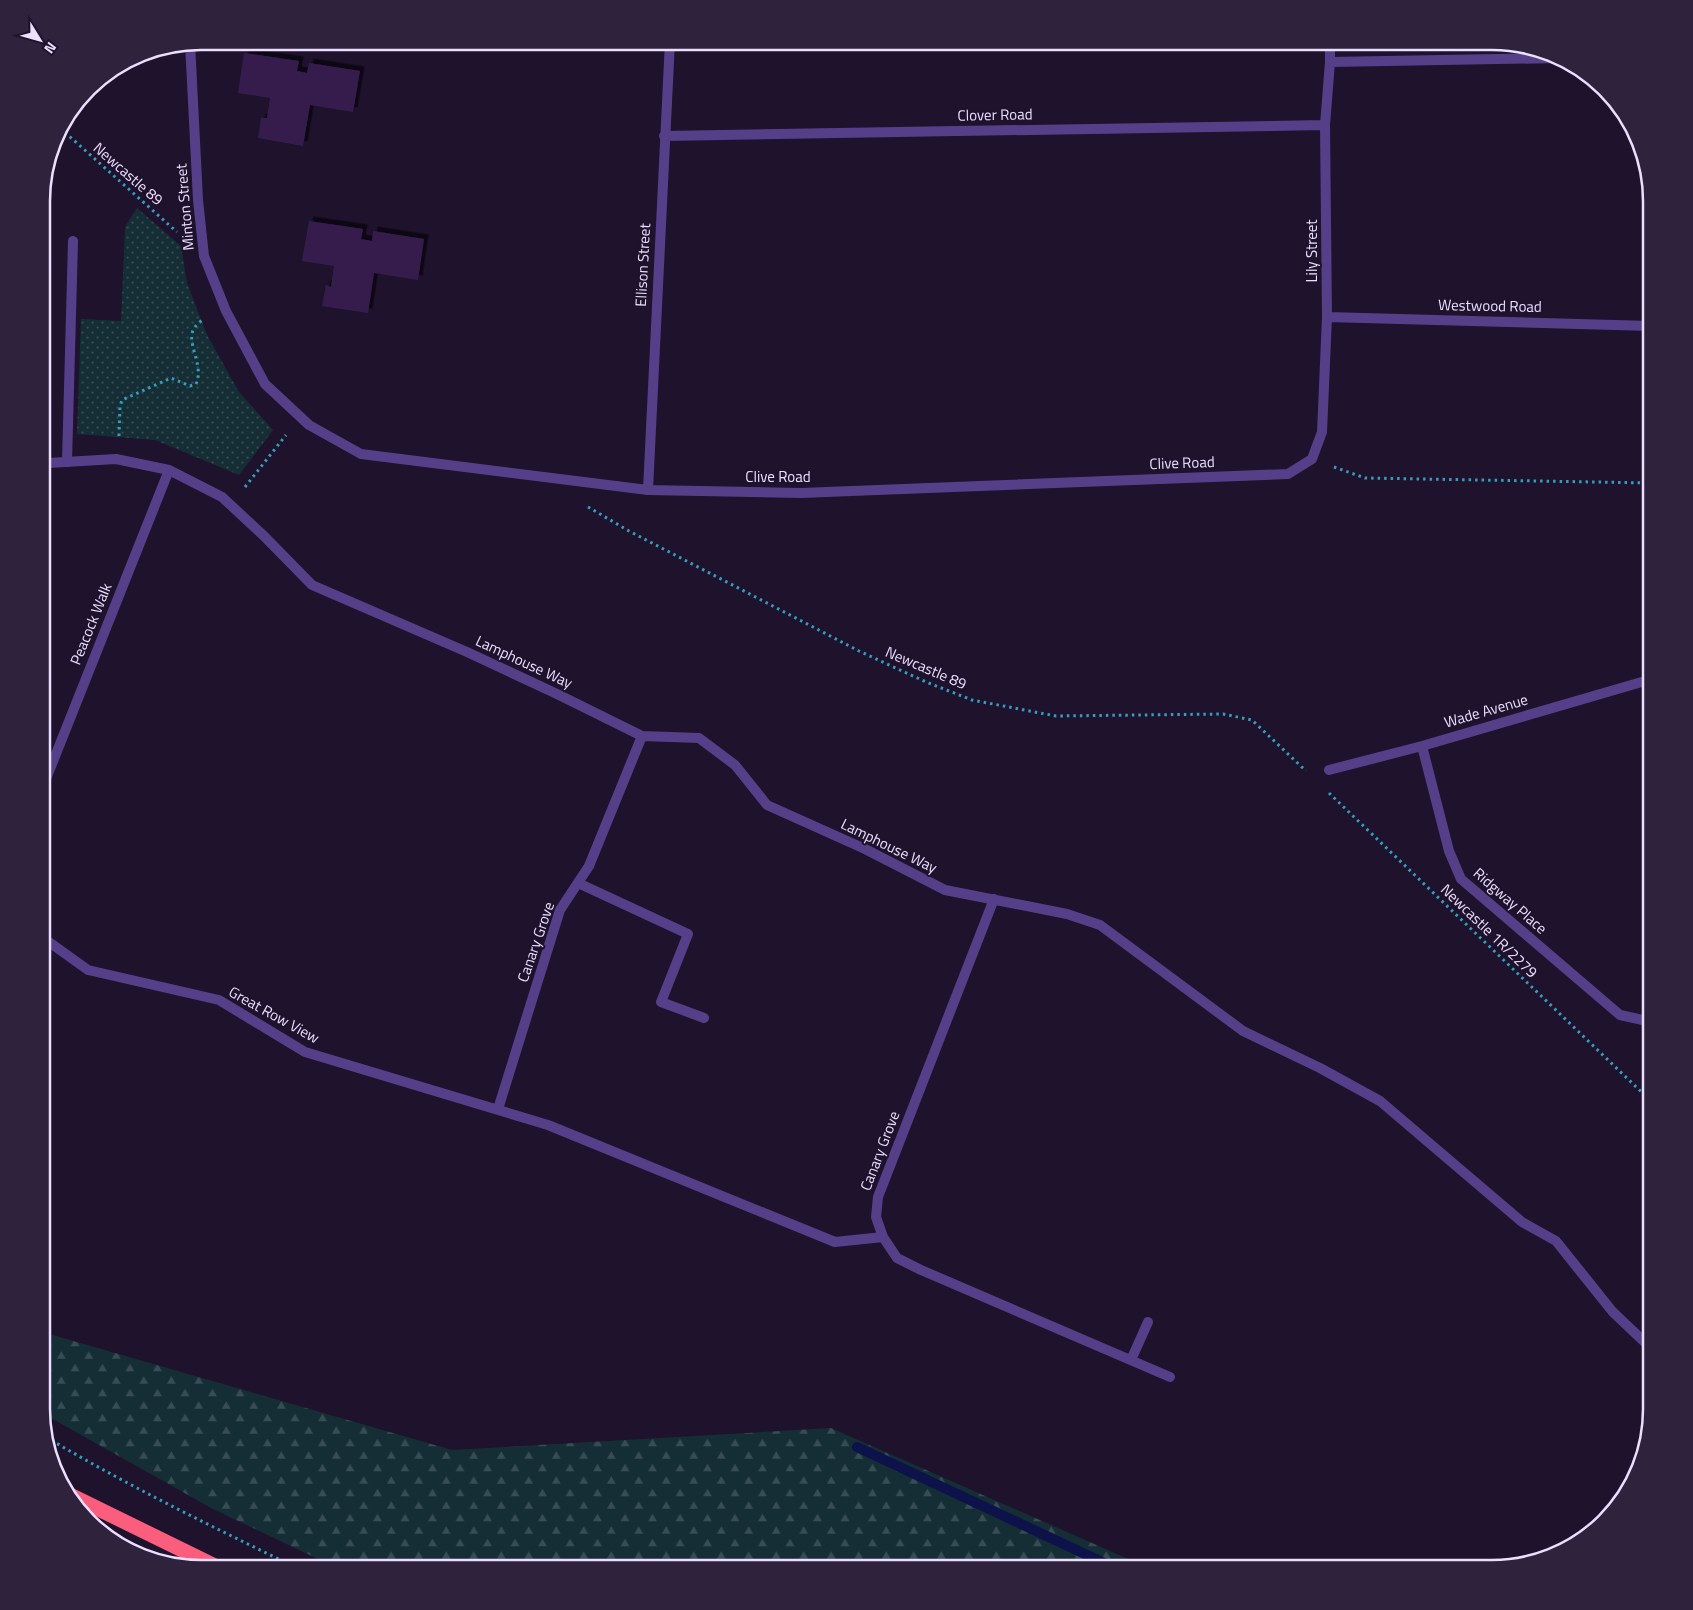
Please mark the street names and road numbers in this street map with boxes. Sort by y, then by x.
street label: Clover Road [957,102,1033,127]
street label: Newcastle 89 [88,137,168,211]
street label: Minton Street [169,162,200,251]
street label: Lily Street [1300,219,1323,283]
street label: Ellison Street [629,222,656,307]
street label: Westwood Road [1438,293,1542,318]
street label: Clive Road [1149,450,1215,475]
street label: Clive Road [745,465,811,488]
street label: Peacock Walk [64,579,117,668]
street label: Lamphouse Way [472,629,577,694]
street label: Newcastle 89 [882,640,970,695]
street label: Wade Avenue [1441,688,1531,733]
street label: Lamphouse Way [837,812,941,879]
street label: Ridgway Place [1468,862,1552,939]
street label: Newcastle 1R/2279 [1436,878,1543,983]
street label: Canary Grove [511,899,560,985]
street label: Great Row View [225,980,324,1049]
street label: Canary Grove [854,1108,905,1194]

